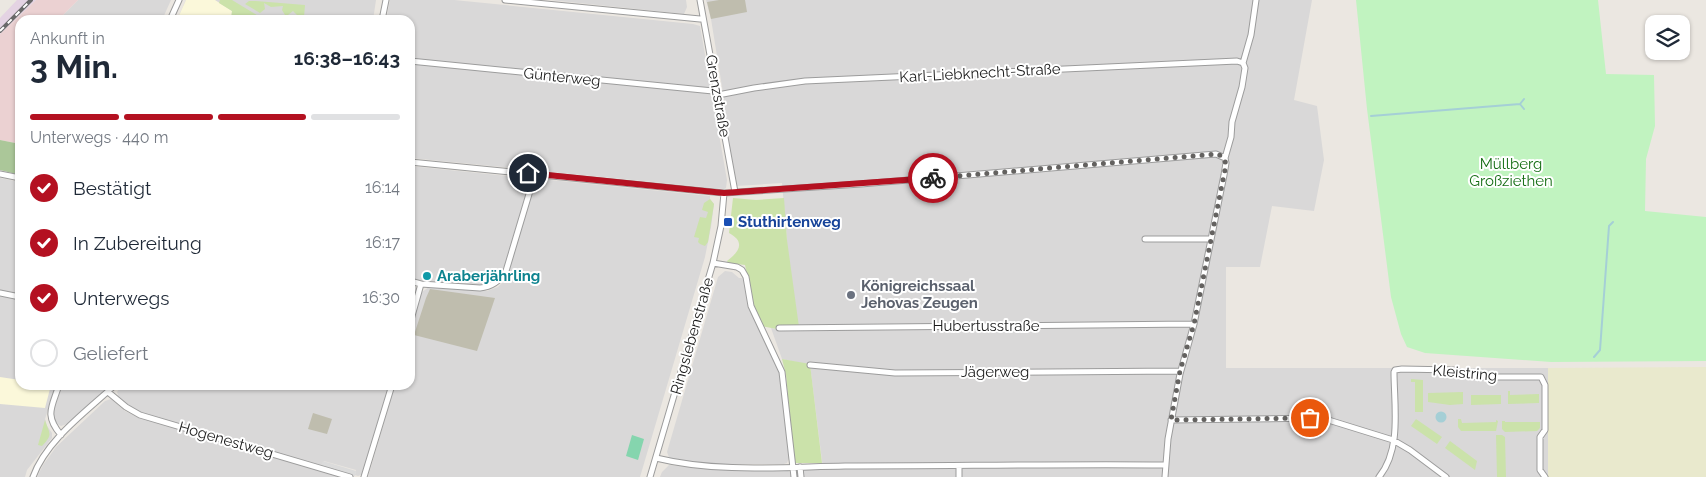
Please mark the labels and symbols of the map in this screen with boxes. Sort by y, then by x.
street label: Grenzstraße [702,53,734,139]
street label: Karl-Liebknecht-Straße [899,60,1061,86]
street label: Günterweg [523,64,601,90]
pin [507,152,549,194]
courier [908,153,958,203]
park label: Müllberg Großziethen [1469,155,1553,190]
place label: Stuthirtenweg [738,213,841,231]
marker: Stuthirtenweg [722,216,734,228]
place label: Araberjährling [437,267,540,285]
marker: Araberjährling [421,270,433,282]
street label: Ringslebenstraße [667,275,717,396]
place label: Königreichssaal Jehovas Zeugen [861,277,978,312]
marker: Königreichssaal Jehovas Zeugen [845,289,857,301]
street label: Hubertusstraße [932,317,1040,335]
street label: Kleistring [1432,361,1498,385]
street label: Jägerweg [961,363,1029,381]
pin [1289,397,1331,439]
street label: Hogenestweg [177,418,275,462]

